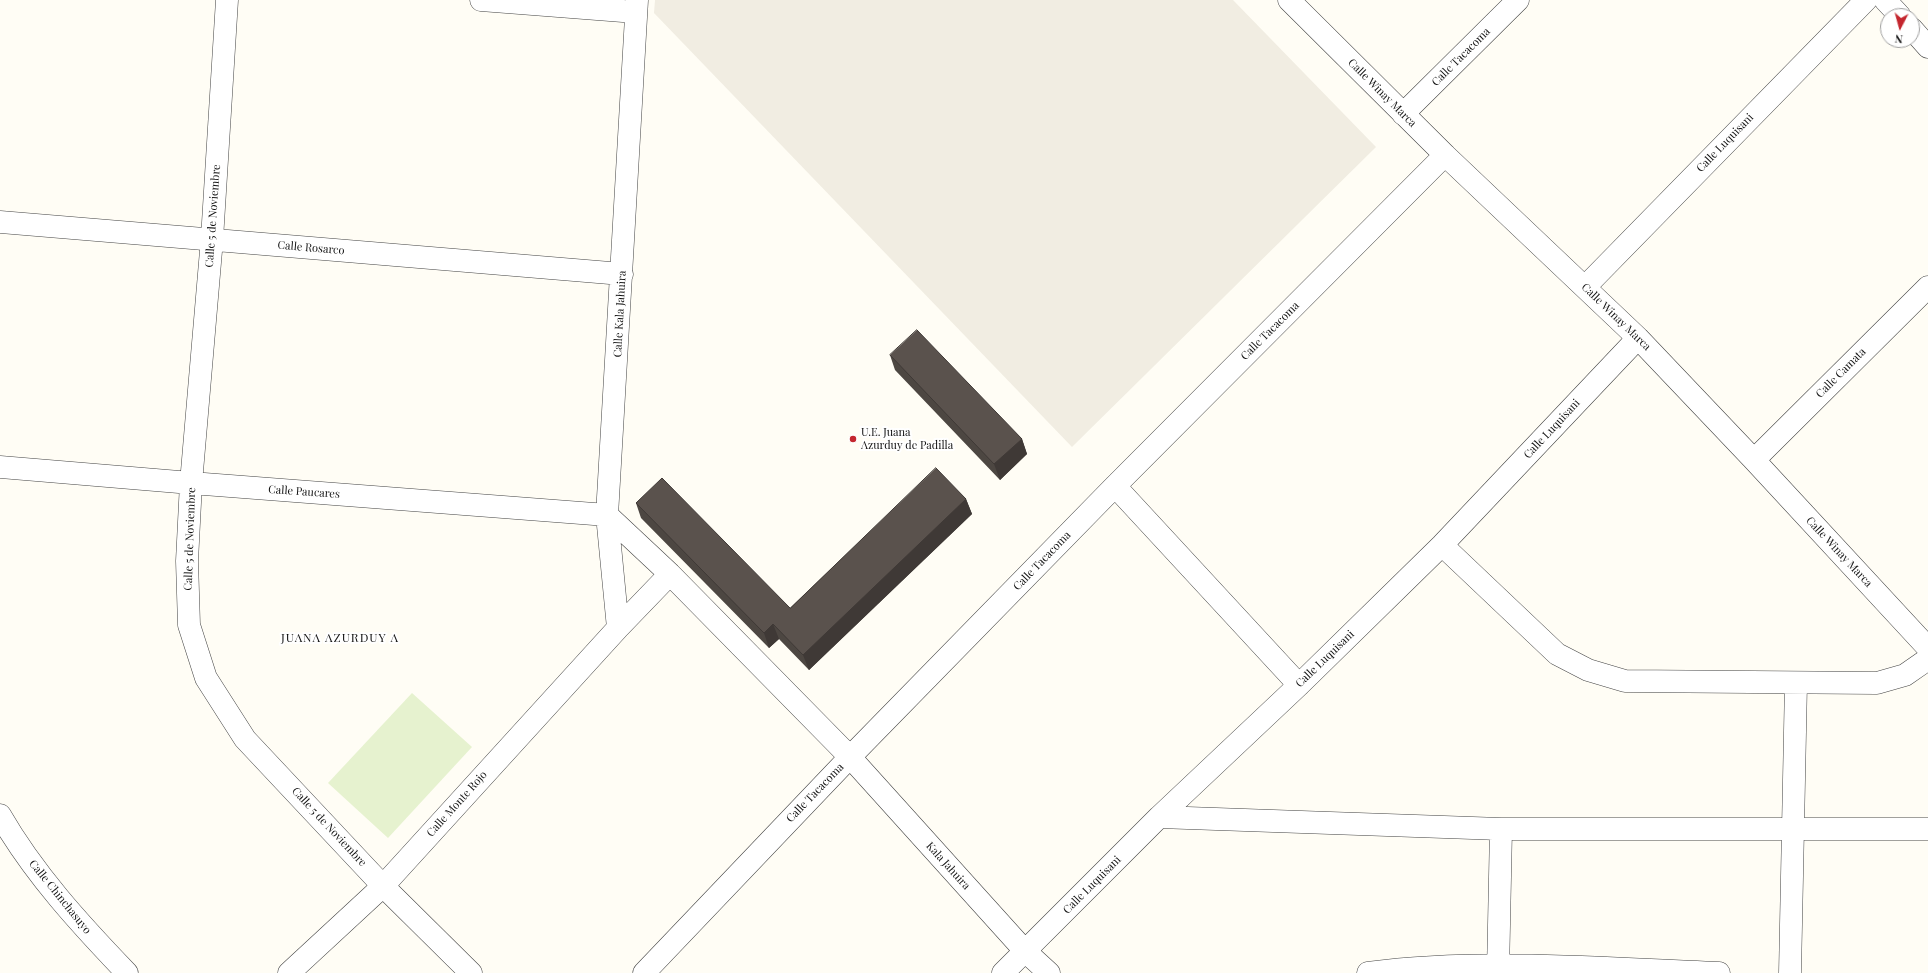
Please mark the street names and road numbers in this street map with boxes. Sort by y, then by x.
street label: Calle Tacacoma [1429,25,1493,89]
street label: Calle Winay Marca [1345,56,1419,130]
street label: Calle Luquisani [1694,111,1756,175]
street label: Calle 5 de Noviembre [203,164,223,268]
street label: Calle Rosarco [277,238,345,258]
street label: Calle Kala Jahuira [611,270,629,358]
street label: Calle Winay Marca [1579,281,1653,353]
street label: Calle Tacacoma [1238,299,1302,363]
street label: Calle Camata [1813,345,1869,401]
street label: Calle Luquisani [1521,397,1583,461]
street label: Calle Paucares [268,483,340,501]
street label: Calle 5 de Noviembre [182,487,198,591]
street label: Calle Winay Marca [1803,514,1875,590]
street label: Calle Tacacoma [1010,529,1074,593]
street label: Calle Luquisani [1293,628,1357,690]
street label: Calle Tacacoma [783,761,847,825]
street label: Calle Monte Rojo [424,768,490,840]
street label: Calle 5 de Noviembre [289,785,369,869]
street label: Kala Jahuira [923,840,973,892]
street label: Calle Luquisani [1060,853,1124,917]
street label: Calle Chinchasuyo [26,857,94,937]

